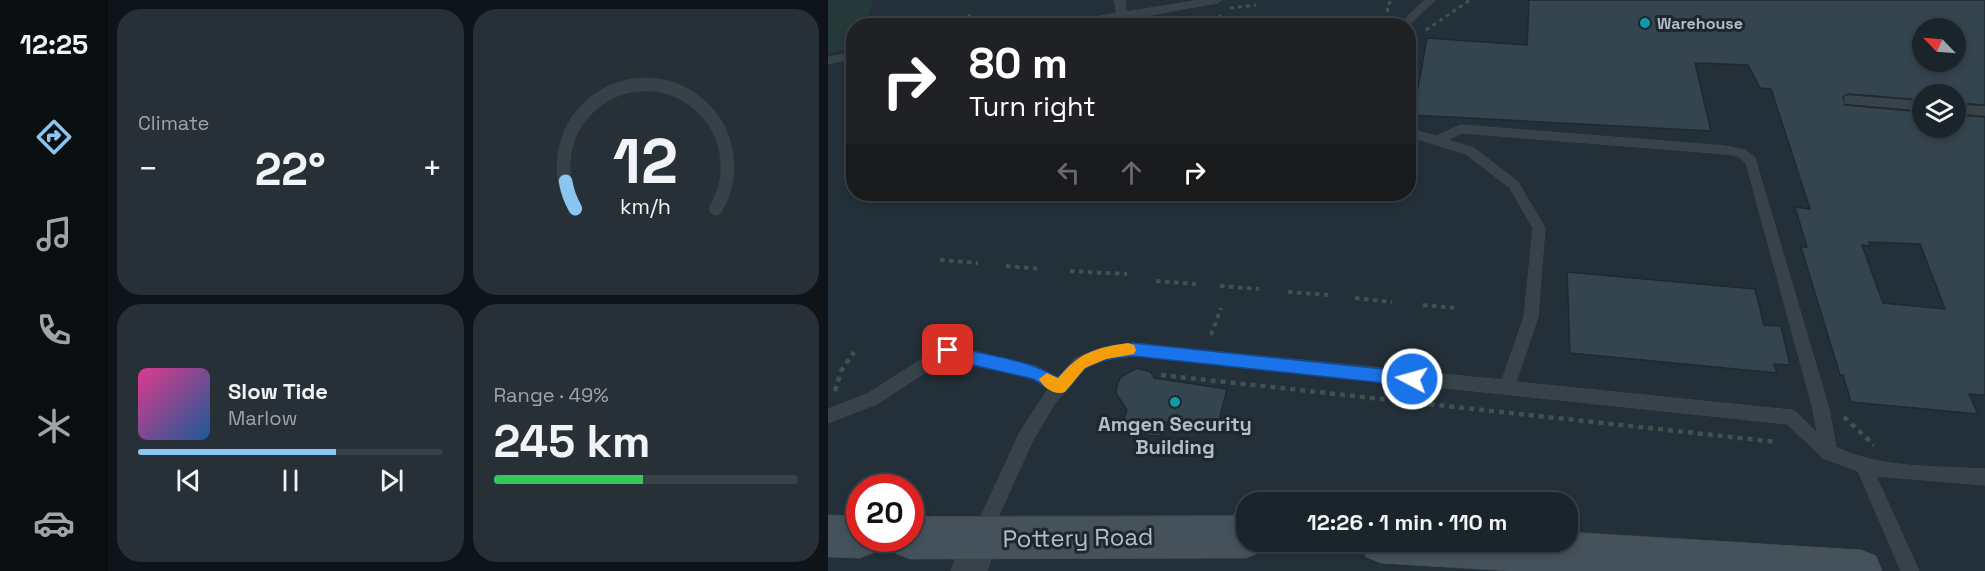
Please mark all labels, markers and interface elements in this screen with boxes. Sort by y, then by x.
place label: Warehouse [1657,13,1743,34]
marker: Warehouse [1638,16,1652,30]
north arrow [1912,18,1966,72]
map controls [1912,18,1966,138]
text: 12:25 [20,27,88,62]
text: 80 m [969,37,1068,90]
icon: right [870,42,948,120]
button: layers [1912,84,1966,138]
text: Turn right [969,89,1096,124]
text: Climate [138,110,209,136]
icon: directions [33,116,75,158]
text: 12 [613,122,678,201]
text: 22° [255,141,326,198]
text: − [138,148,158,190]
text: + [422,148,442,190]
icon: left [1052,156,1085,189]
icon: ahead [1115,156,1148,189]
icon: right [1178,156,1211,189]
text: km/h [620,193,671,220]
icon: music [33,213,75,255]
icon: phone [33,309,75,351]
pin [922,324,973,375]
icon: arrive [931,333,964,366]
position arrow [1380,347,1444,411]
text: Slow Tide [228,377,328,405]
text: Range · 49% [494,382,609,408]
marker: Amgen Security Building [1168,395,1182,409]
icon: climate [33,405,75,447]
text: Marlow [228,405,297,431]
place label: Amgen Security Building [1098,411,1252,460]
text: 245 km [494,413,650,470]
icon: previous [172,464,205,497]
icon: pause [274,464,307,497]
icon: next [375,464,408,497]
speed limit sign: 20 [846,474,924,552]
icon: car [33,502,75,544]
text: 12:26 · 1 min · 110 m [1307,508,1507,536]
street label: Pottery Road [1002,521,1154,554]

